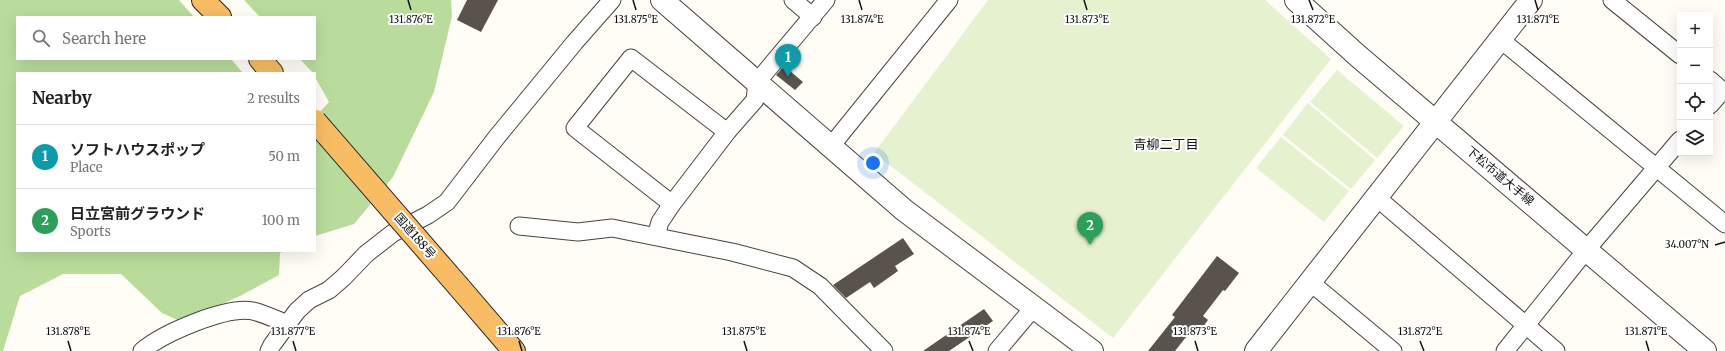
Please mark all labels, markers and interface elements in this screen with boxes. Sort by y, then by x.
map controls [1677,12,1713,156]
button: + [1677,12,1713,48]
text: 131.876°E [389,13,433,26]
text: 131.875°E [614,13,659,26]
text: 131.874°E [841,13,884,26]
text: 131.873°E [1065,13,1110,26]
text: 131.872°E [1291,13,1336,26]
text: 131.871°E [1517,13,1560,26]
search box [16,16,316,60]
icon: search [30,27,52,49]
text: Search here [62,29,146,48]
pin: 1 [775,44,801,77]
button: − [1677,48,1713,84]
button: locate [1677,84,1713,120]
text: Nearby [32,87,92,109]
text: 2 results [247,90,300,107]
button: layers [1677,120,1713,156]
district label: 青柳二丁目 [1133,136,1199,153]
text: ソフトハウスポップ [70,140,205,159]
street label: 下松市道大手線 [1463,143,1537,208]
text: 1 [42,148,48,165]
text: 50 m [268,148,300,165]
your location [863,153,883,173]
text: Place [70,159,103,176]
text: 日立宮前グラウンド [70,204,205,223]
street label: 国道188号 [392,210,439,261]
text: 2 [41,212,49,229]
text: 100 m [262,212,300,229]
pin: 2 [1077,212,1103,245]
text: Sports [70,223,111,240]
text: 34.007°N [1665,238,1709,251]
text: 131.878°E [46,325,91,338]
text: 131.877°E [271,325,316,338]
text: 131.876°E [497,325,541,338]
text: 131.875°E [722,325,767,338]
text: 131.874°E [948,325,991,338]
text: 131.873°E [1173,325,1218,338]
text: 131.872°E [1398,325,1443,338]
text: 131.871°E [1625,325,1668,338]

